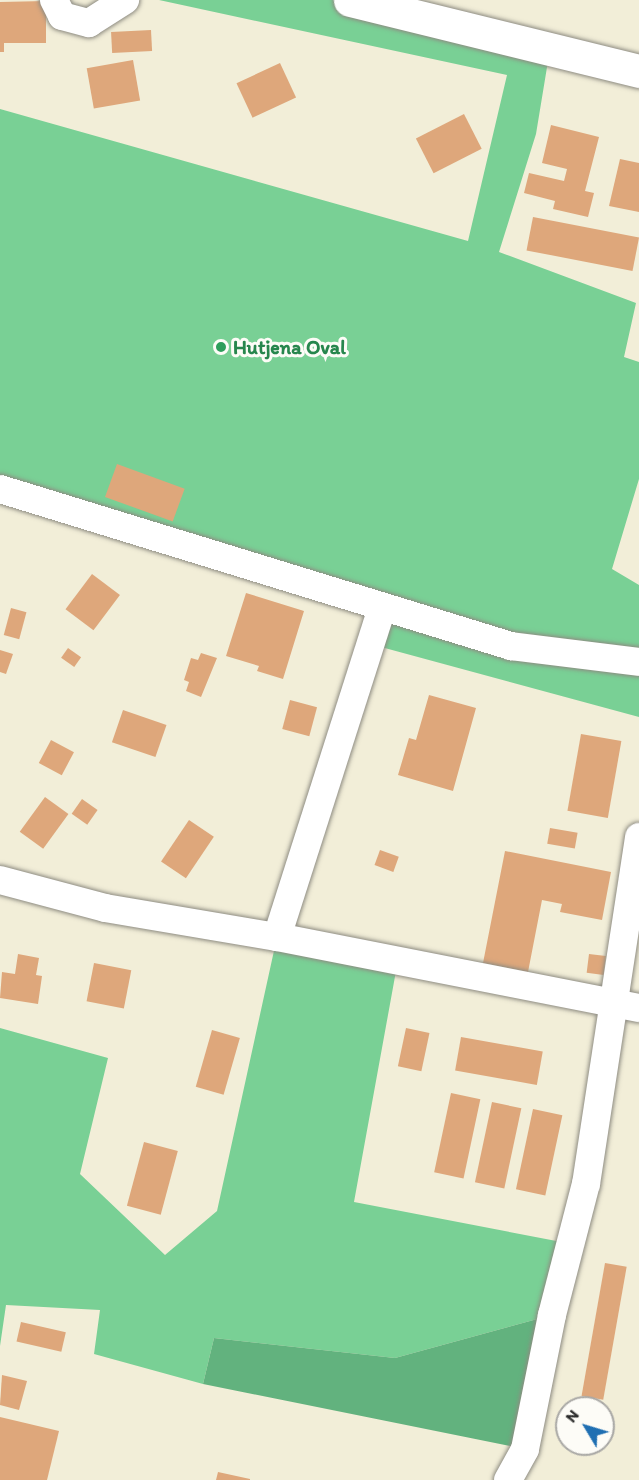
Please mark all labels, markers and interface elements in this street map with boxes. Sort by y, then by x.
place label: Hutjena Oval [233,335,346,359]
marker: Hutjena Oval [214,340,228,354]
north arrow [555,1396,615,1456]
text: N [561,1406,583,1426]

